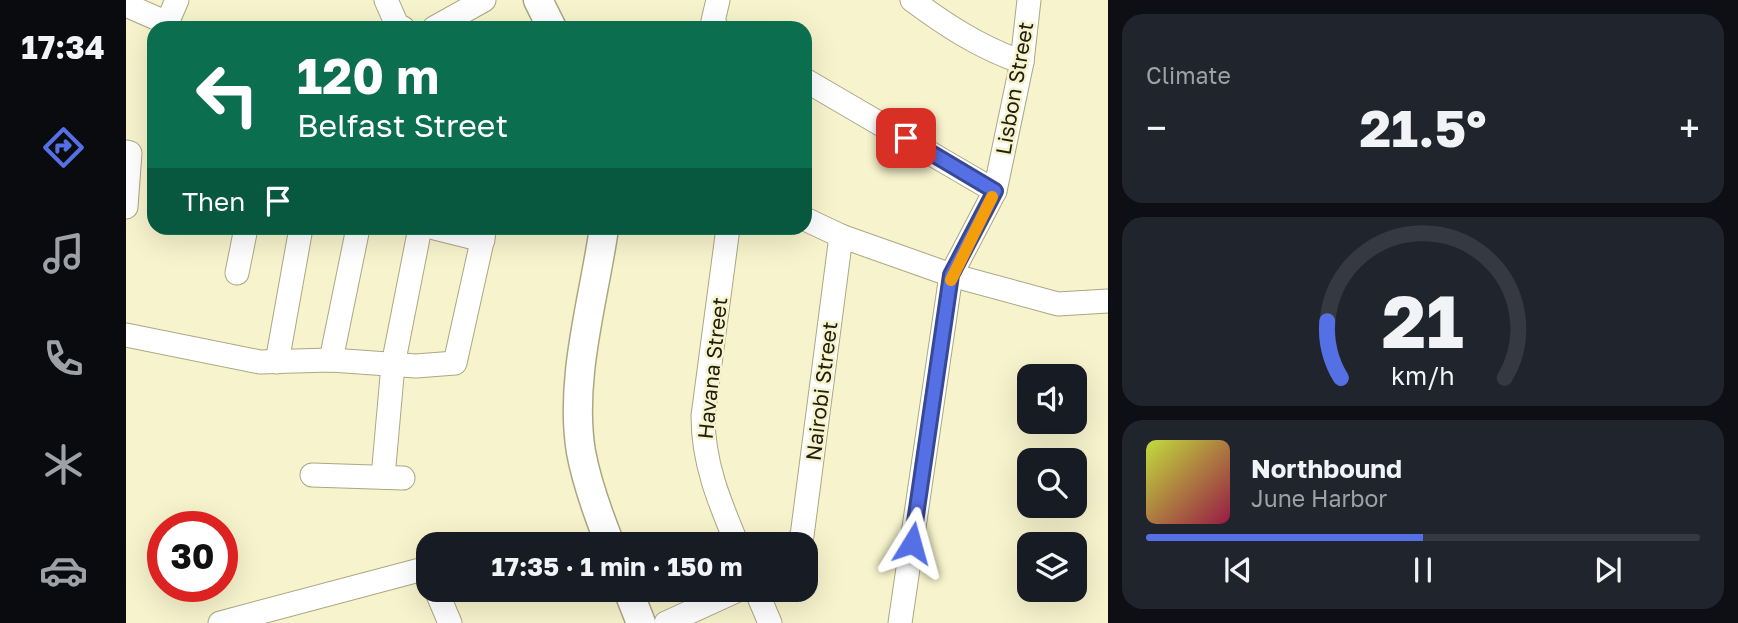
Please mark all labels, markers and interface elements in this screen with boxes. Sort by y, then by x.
street label: Lisbon Street [990,19,1038,157]
text: 17:34 [21,28,105,66]
text: 120 m [297,46,439,105]
icon: left [182,49,273,140]
text: Climate [1146,61,1231,89]
text: 21.5° [1359,96,1487,158]
text: − [1146,105,1167,150]
text: + [1679,105,1700,150]
text: Belfast Street [297,106,508,144]
pin [876,108,936,168]
icon: arrive [887,119,925,157]
icon: directions [39,123,88,172]
icon: arrive [259,182,297,220]
text: Then [182,186,245,217]
icon: music [39,229,88,278]
text: 21 [1382,277,1464,364]
street label: Havana Street [692,296,732,440]
street label: Nairobi Street [800,320,842,462]
icon: phone [39,334,88,383]
text: km/h [1391,359,1455,390]
map controls [1017,364,1087,602]
button: sound [1017,364,1087,434]
icon: climate [39,440,88,489]
button: search [1017,448,1087,518]
text: Northbound [1251,453,1402,484]
text: June Harbor [1251,484,1387,512]
position arrow [875,506,949,580]
speed limit sign: 30 [147,511,238,602]
button: layers [1017,532,1087,602]
icon: car [39,546,88,595]
text: 17:35 · 1 min · 150 m [491,551,743,582]
icon: previous [1219,551,1257,589]
icon: pause [1404,551,1442,589]
icon: next [1589,551,1627,589]

